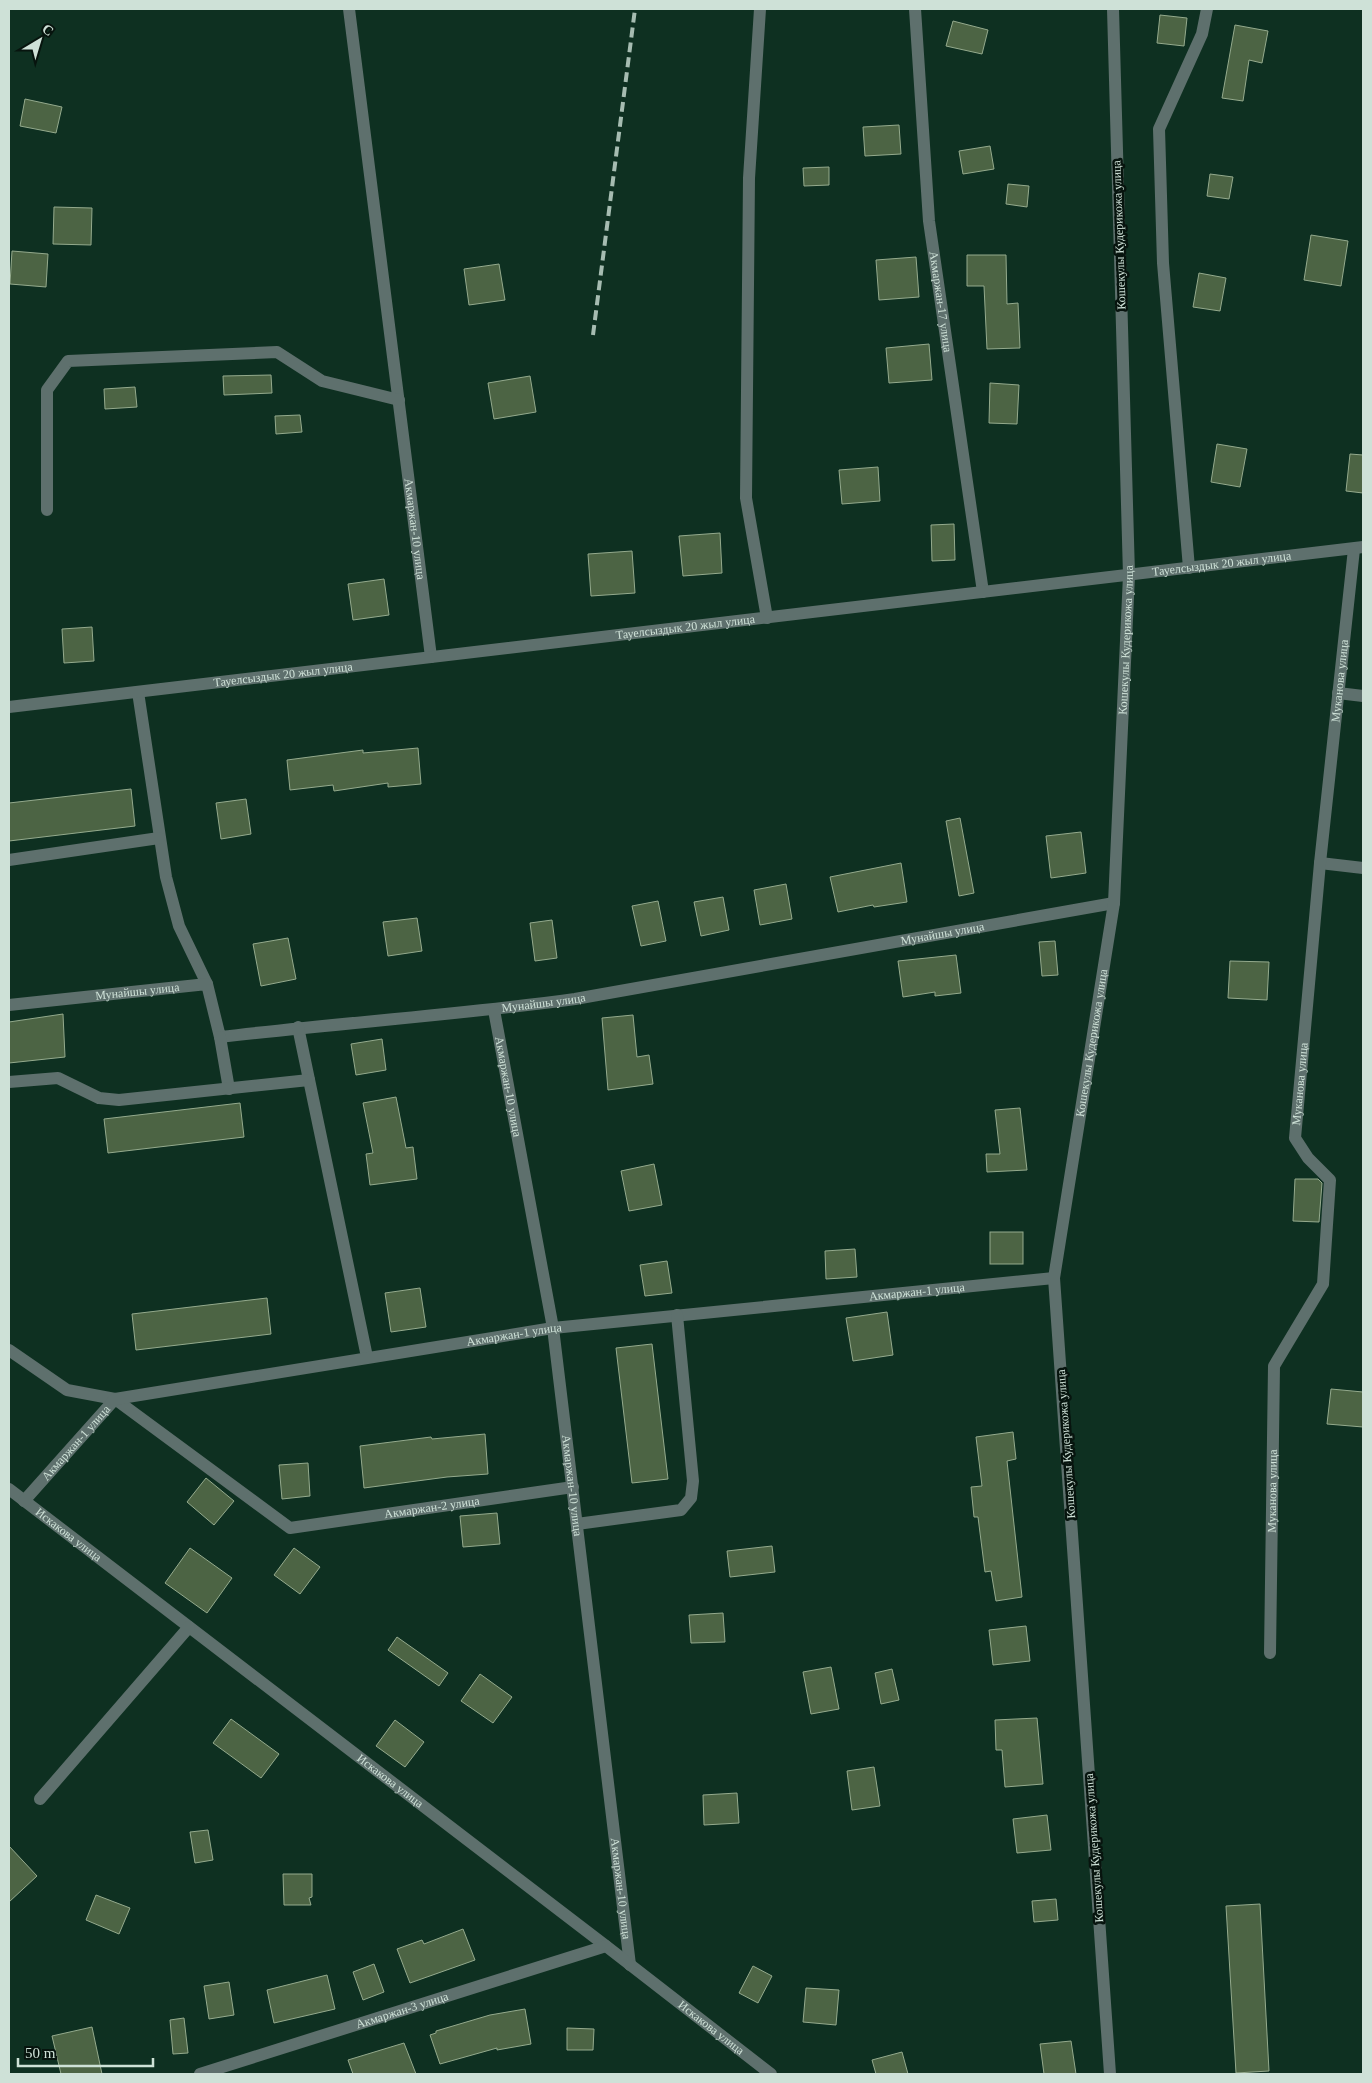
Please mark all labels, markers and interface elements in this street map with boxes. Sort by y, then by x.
north arrow [15,15,65,65]
text: С [39,21,56,39]
street label: Кошекулы Кудерикожа улица [1109,159,1129,310]
street label: Акмаржан-17 улица [926,250,955,354]
street label: Акмаржан-10 улица [401,477,428,581]
street label: Тауелсыздык 20 жыл улица [1151,548,1293,579]
street label: Кошекулы Кудерикожа улица [1116,564,1136,715]
street label: Тауелсыздык 20 жыл улица [615,612,756,642]
street label: Муканова улица [1328,638,1351,723]
street label: Тауелсыздык 20 жыл улица [213,659,354,690]
street label: Мунайшы улица [900,919,986,948]
street label: Кошекулы Кудерикожа улица [1073,967,1110,1118]
street label: Мунайшы улица [95,980,181,1003]
street label: Мунайшы улица [501,990,587,1015]
street label: Акмаржан-10 улица [492,1035,525,1139]
street label: Муканова улица [1289,1041,1311,1126]
street label: Акмаржан-1 улица [868,1280,966,1303]
street label: Акмаржан-1 улица [466,1320,563,1349]
street label: Кошекулы Кудерикожа улица [1054,1368,1078,1519]
street label: Акмаржан-1 улица [39,1402,114,1483]
street label: Акмаржан-10 улица [559,1434,585,1538]
street label: Муканова улица [1265,1449,1280,1533]
street label: Акмаржан-2 улица [383,1494,481,1521]
street label: Искакова улица [33,1505,105,1565]
street label: Искакова улица [354,1751,427,1811]
street label: Кошекулы Кудерикожа улица [1082,1772,1106,1923]
street label: Акмаржан-10 улица [608,1837,634,1941]
street label: Акмаржан-3 улица [354,1989,451,2031]
street label: Искакова улица [675,1998,748,2058]
scale bar [18,2036,152,2068]
text: 50 m [25,2045,56,2061]

